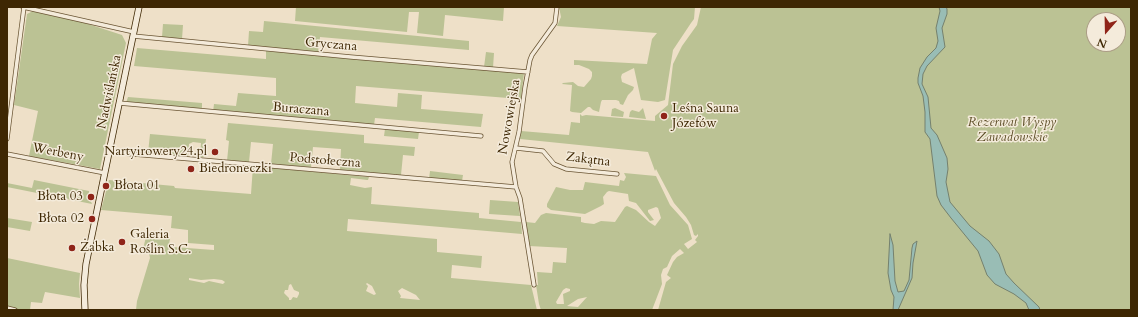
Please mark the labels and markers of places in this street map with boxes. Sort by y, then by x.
place label: Leśna Sauna Józefów [672,101,739,132]
marker: Leśna Sauna Józefów [659,111,669,121]
place label: Nartyirowery24.pl [104,144,207,160]
marker: Nartyirowery24.pl [210,147,220,157]
place label: Biedroneczki [199,161,272,177]
marker: Biedroneczki [186,164,196,174]
place label: Błota 01 [114,178,160,194]
marker: Błota 01 [101,181,111,191]
place label: Błota 03 [37,189,83,205]
marker: Błota 03 [86,192,96,202]
place label: Błota 02 [38,211,84,227]
marker: Błota 02 [87,214,97,224]
place label: Galeria Roślin S.C. [130,227,191,258]
marker: Galeria Roślin S.C. [117,237,127,247]
place label: Żabka [80,240,114,256]
marker: Żabka [67,243,77,253]

